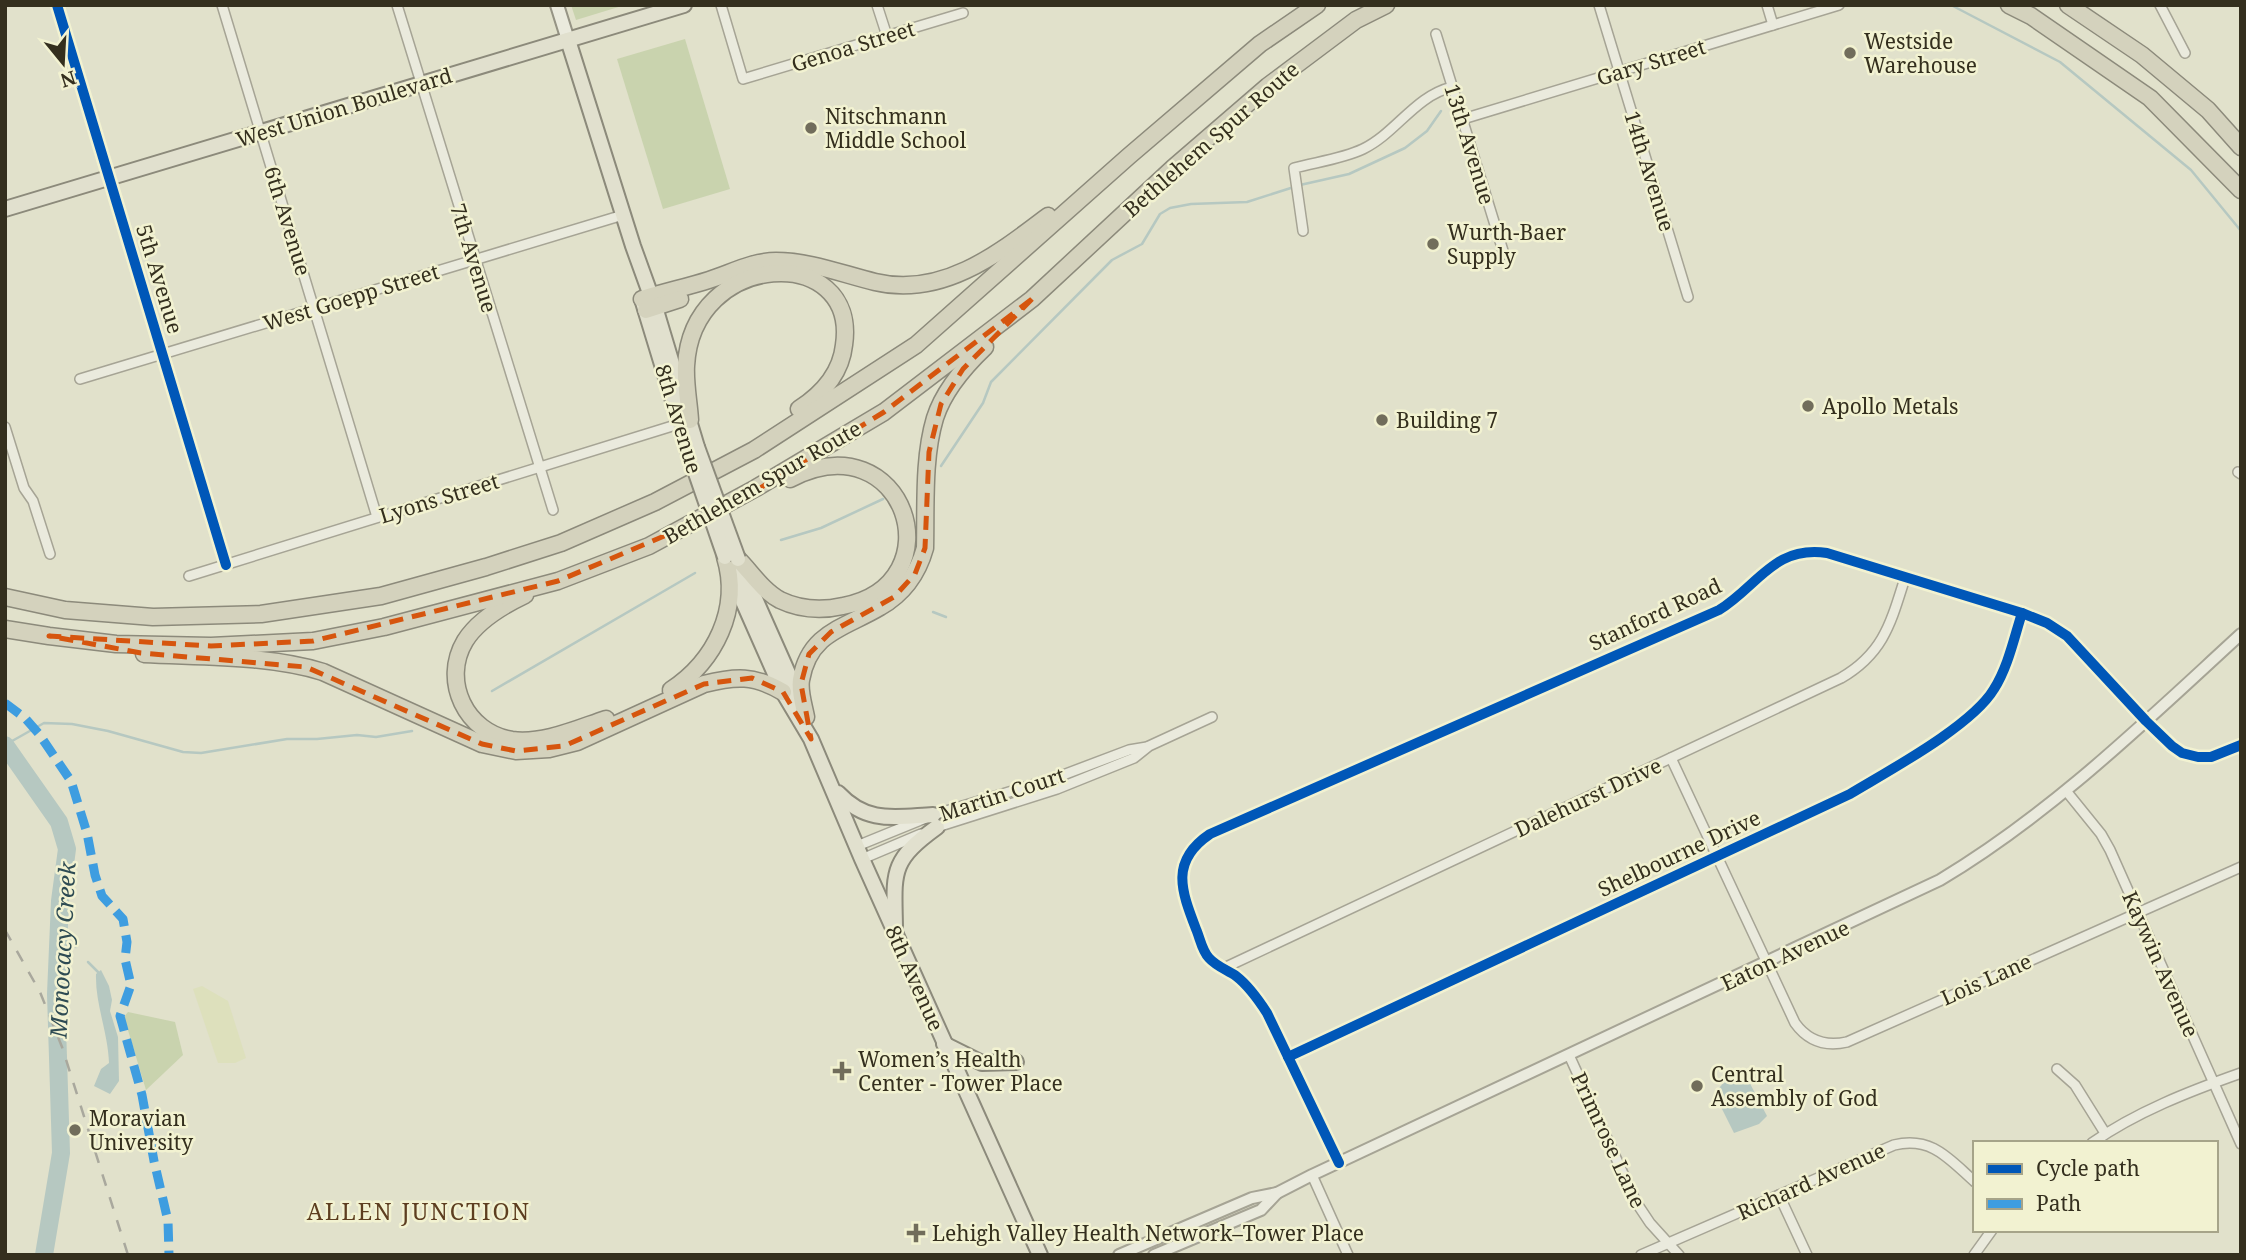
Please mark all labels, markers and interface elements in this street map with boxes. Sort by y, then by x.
street label: Genoa Street [788,14,918,78]
place label: Westside Warehouse [1864,27,1977,79]
north arrow [28,28,98,98]
street label: Gary Street [1593,32,1709,92]
marker: Westside Warehouse [1842,45,1858,61]
street label: Bethlehem Spur Route [1117,55,1305,223]
street label: West Union Boulevard [233,61,455,153]
text: N [57,64,79,94]
street label: 13th Avenue [1438,80,1502,208]
place label: Nitschmann Middle School [825,102,967,154]
street label: 14th Avenue [1618,107,1682,235]
marker: Nitschmann Middle School [803,120,819,136]
street label: 6th Avenue [258,163,318,279]
street label: 7th Avenue [444,200,504,316]
place label: Wurth-Baer Supply [1447,218,1566,270]
street label: 5th Avenue [130,221,190,337]
marker: Wurth-Baer Supply [1425,236,1441,252]
street label: West Goepp Street [260,257,442,337]
street label: 8th Avenue [649,361,709,477]
place label: Apollo Metals [1822,392,1959,420]
marker: Apollo Metals [1800,398,1816,414]
place label: Building 7 [1396,406,1498,434]
marker: Building 7 [1374,412,1390,428]
street label: Bethlehem Spur Route [658,414,866,550]
street label: Lyons Street [376,467,502,529]
street label: Stanford Road [1584,571,1726,657]
street label: Dalehurst Drive [1510,751,1666,843]
street label: Martin Court [936,761,1068,827]
street label: Shelbourne Drive [1593,803,1765,903]
water label: Monocacy Creek [41,860,83,1040]
street label: Kaywin Avenue [2116,887,2206,1041]
street label: Eaton Avenue [1716,913,1854,997]
street label: 8th Avenue [879,921,951,1035]
street label: Lois Lane [1936,947,2036,1011]
place label: Women’s Health Center - Tower Place [858,1045,1063,1097]
place label: Central Assembly of God [1711,1060,1878,1112]
marker: Women’s Health Center - Tower Place [832,1061,852,1081]
street label: Primrose Lane [1565,1067,1653,1213]
marker: Central Assembly of God [1689,1078,1705,1094]
place label: Moravian University [89,1104,193,1156]
marker: Moravian University [67,1122,83,1138]
street label: Richard Avenue [1733,1136,1889,1226]
legend [1973,1141,2218,1232]
text: Cycle path [2036,1154,2140,1182]
text: Path [2036,1189,2081,1217]
district label: ALLEN JUNCTION [307,1195,531,1227]
place label: Lehigh Valley Health Network–Tower Place [932,1219,1364,1247]
marker: Lehigh Valley Health Network–Tower Place [906,1223,926,1243]

